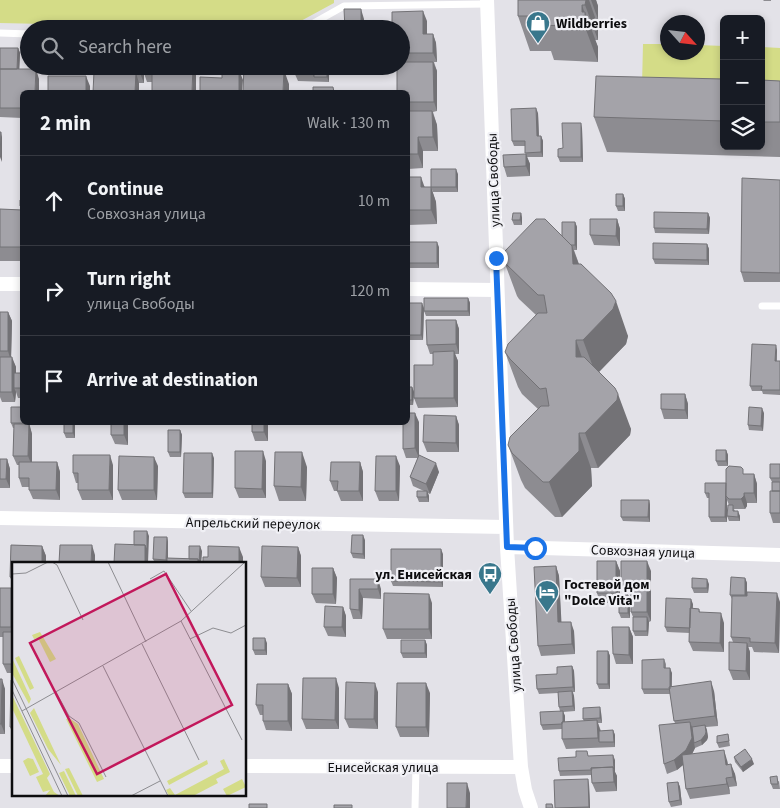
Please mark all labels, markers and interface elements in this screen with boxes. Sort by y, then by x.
shop icon: Wildberries [525,10,551,44]
place label: Wildberries [556,14,627,34]
north arrow [660,15,705,60]
map controls [720,15,765,150]
button: + [720,15,765,60]
search box [20,20,410,75]
icon: search [38,34,66,62]
text: Search here [78,34,172,61]
button: − [720,60,765,105]
button: layers [720,105,765,150]
text: 2 min [40,108,91,138]
text: Walk · 130 m [307,112,390,134]
street label: улица Свободы [482,132,506,227]
text: Continue [87,176,164,203]
icon: ahead [40,187,68,215]
text: 10 m [358,190,390,212]
text: Совхозная улица [87,203,206,225]
route end [485,247,508,270]
text: Turn right [87,266,171,293]
icon: right [40,277,68,305]
text: 120 m [350,280,390,302]
text: улица Свободы [87,293,195,315]
icon: arrive [40,367,68,395]
text: Arrive at destination [87,367,258,394]
street label: Апрельский переулок [186,513,320,535]
route start [524,537,547,560]
street label: Совхозная улица [591,540,695,564]
bus stop icon: ул. Енисейская [477,561,503,595]
inset map [12,562,246,796]
place label: ул. Енисейская [375,565,472,585]
place label: Гостевой дом "Dolce Vita" [564,575,649,611]
hotel icon: Гостевой дом "Dolce Vita" [534,579,560,613]
street label: улица Свободы [501,597,527,693]
street label: Енисейская улица [327,758,439,778]

